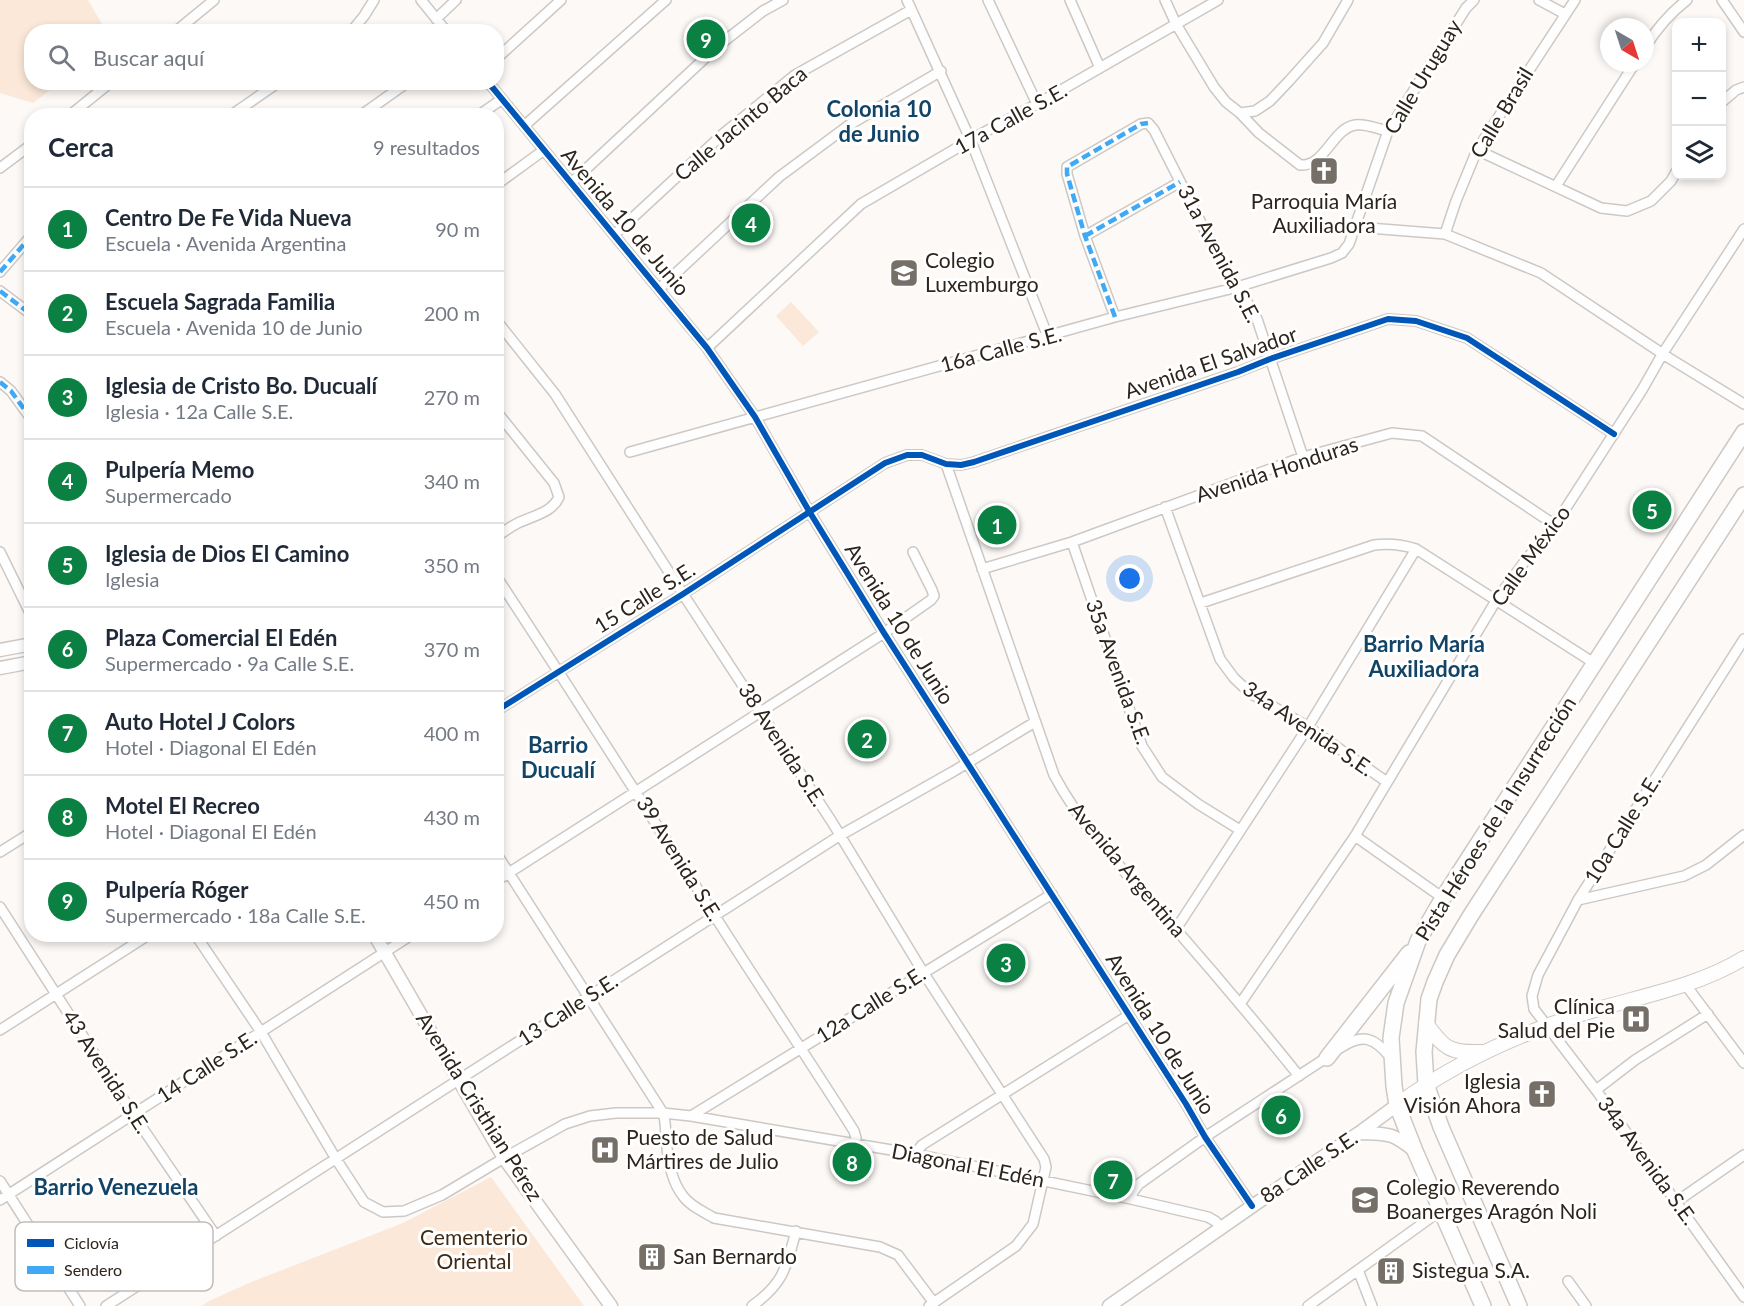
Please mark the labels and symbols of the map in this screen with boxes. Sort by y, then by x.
street label: Calle Uruguay [1378,14,1466,138]
pin: 9 [686,16,726,62]
north arrow [1600,18,1654,72]
street label: Calle Jacinto Baca [669,60,811,185]
street label: Calle Brasil [1464,62,1537,162]
street label: 17a Calle S.E. [950,77,1071,159]
district label: Colonia 10 de Junio [826,95,932,147]
street label: Avenida 10 de Junio [557,142,695,300]
church icon: Parroquia María Auxiliadora [1308,155,1340,187]
street label: 31a Avenida S.E. [1174,180,1267,326]
place label: Parroquia María Auxiliadora [1251,188,1397,237]
pin: 4 [732,200,771,246]
place label: Colegio Luxemburgo [925,247,1039,296]
school or university icon: Colegio Luxemburgo [888,257,920,289]
street label: 16a Calle S.E. [937,320,1064,377]
street label: Avenida El Salvador [1121,320,1300,403]
street label: Avenida Honduras [1192,431,1361,507]
pin: 5 [1632,488,1672,532]
street label: Calle México [1485,500,1575,610]
pin: 1 [978,502,1016,548]
street label: Avenida 10 de Junio [840,538,960,709]
street label: 15 Calle S.E. [589,556,699,638]
your location [1115,564,1144,593]
street label: 35a Avenida S.E. [1082,596,1157,747]
district label: Barrio María Auxiliadora [1363,630,1485,682]
street label: 34a Avenida S.E. [1239,675,1379,781]
street label: 38 Avenida S.E. [734,678,832,810]
street label: Pista Héroes de la Insurrección [1409,691,1580,945]
pin: 2 [848,716,886,762]
district label: Barrio Ducualí [521,731,597,783]
street label: 10a Calle S.E. [1578,769,1665,888]
street label: 39 Avenida S.E. [632,791,728,925]
street label: Avenida Argentina [1064,796,1192,942]
pin: 3 [986,940,1026,986]
street label: Avenida 10 de Junio [1101,948,1221,1119]
street label: 12a Calle S.E. [811,960,930,1047]
street label: 13 Calle S.E. [513,967,622,1050]
place label: Clínica Salud del Pie [1498,993,1615,1042]
hospital icon: Clínica Salud del Pie [1620,1003,1652,1035]
street label: 43 Avenida S.E. [58,1005,156,1137]
street label: Avenida Cristhian Pérez [412,1007,549,1205]
street label: 14 Calle S.E. [152,1024,261,1107]
place label: Iglesia Visión Ahora [1404,1068,1521,1117]
church icon: Iglesia Visión Ahora [1526,1078,1558,1110]
street label: 34a Avenida S.E. [1593,1091,1703,1229]
pin: 6 [1262,1092,1300,1138]
place label: Puesto de Salud Mártires de Julio [626,1124,779,1173]
street label: 8a Calle S.E. [1255,1124,1362,1208]
hospital icon: Puesto de Salud Mártires de Julio [589,1134,621,1166]
street label: Diagonal El Edén [890,1137,1047,1192]
pin: 8 [832,1140,872,1184]
pin: 7 [1094,1158,1132,1202]
district label: Barrio Venezuela [34,1173,198,1200]
place label: Colegio Reverendo Boanerges Aragón Noli [1386,1174,1597,1223]
school or university icon: Colegio Reverendo Boanerges Aragón Noli [1349,1184,1381,1216]
legend [15,1222,213,1291]
park label: Cementerio Oriental [420,1224,528,1273]
text: Ciclovía [64,1233,119,1252]
building icon: San Bernardo [636,1241,668,1273]
place label: San Bernardo [673,1243,797,1268]
building icon: Sistegua S.A. [1375,1255,1407,1287]
place label: Sistegua S.A. [1412,1257,1530,1282]
text: Sendero [64,1260,122,1279]

